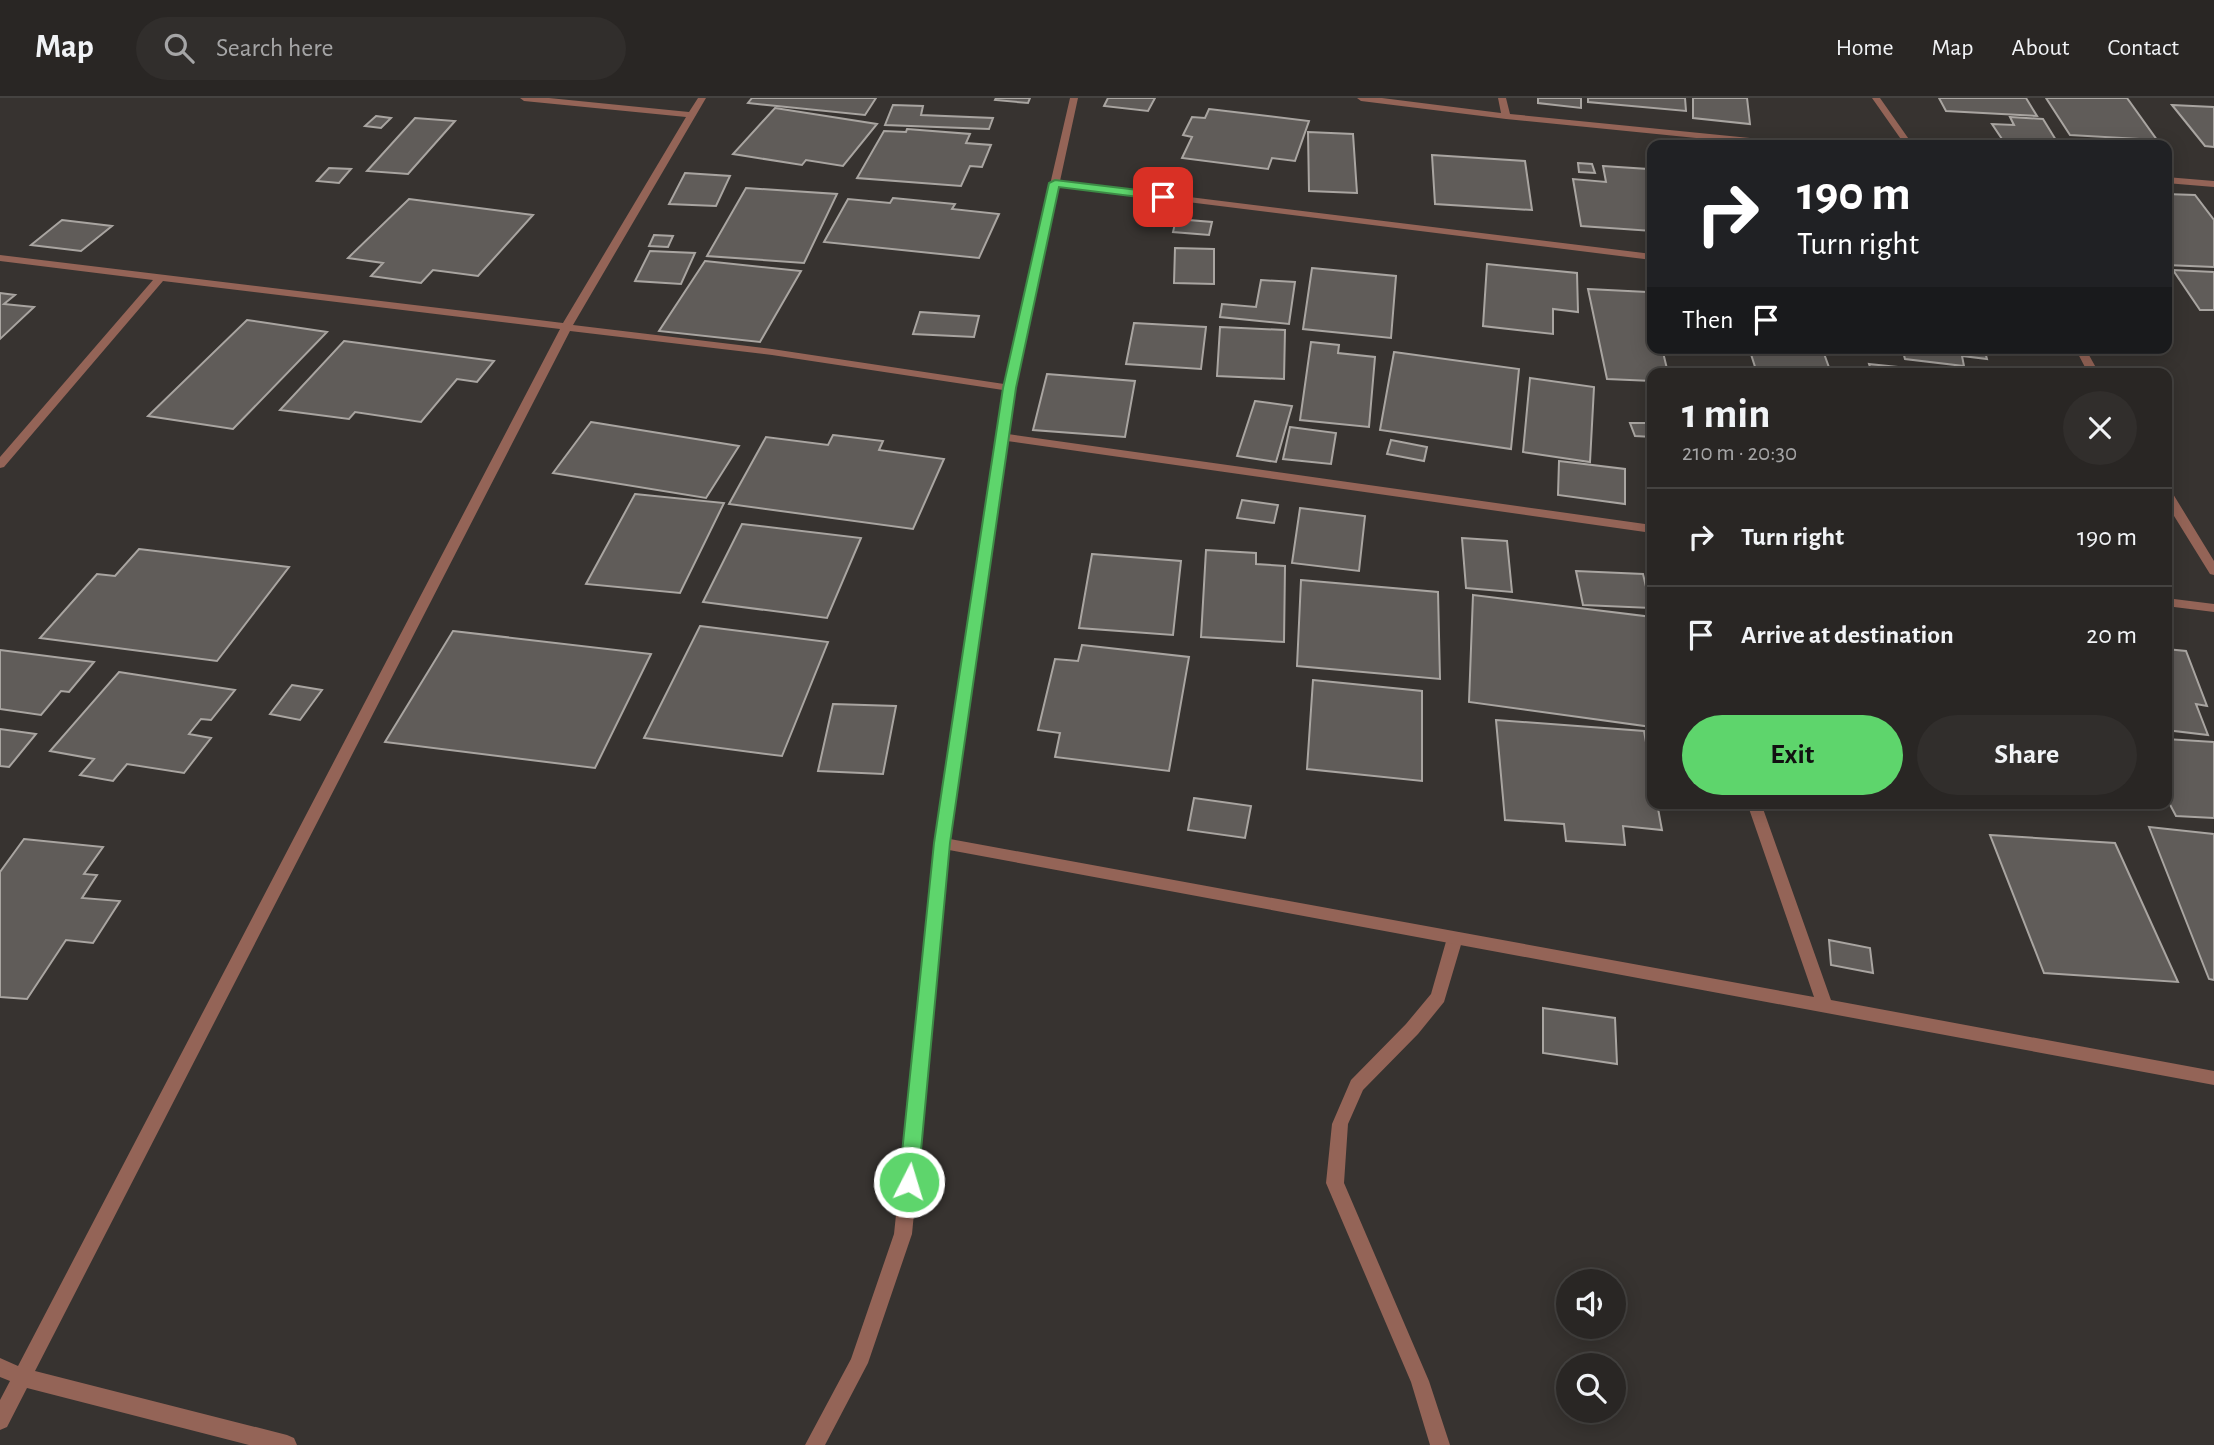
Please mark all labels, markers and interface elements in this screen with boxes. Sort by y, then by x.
search box [136,17,626,80]
icon: search [160,29,198,67]
text: Map [35,31,94,64]
text: Search here [216,35,334,61]
text: Home [1836,36,1894,60]
text: Map [1932,36,1974,60]
text: About [2012,36,2069,60]
text: Contact [2107,36,2179,60]
pin [1133,167,1193,227]
icon: right [1682,168,1773,259]
text: 190 m [1797,170,1911,219]
icon: arrive [1144,178,1182,216]
text: Turn right [1797,228,1919,260]
icon: arrive [1747,301,1785,339]
text: Then [1682,307,1733,333]
button: close [2063,391,2137,465]
text: 1 min [1682,393,1771,435]
text: 210 m · 20:30 [1682,442,1797,465]
icon: right [1682,518,1720,556]
text: Turn right [1741,524,1844,550]
text: 190 m [2077,524,2137,550]
icon: arrive [1682,616,1720,654]
text: Arrive at destination [1741,622,1954,648]
text: 20 m [2086,622,2137,648]
button: Exit [1682,715,1903,795]
button: Share [1917,715,2137,795]
position arrow [872,1145,946,1219]
map controls [1556,1269,1626,1423]
button: sound [1556,1269,1626,1339]
button: search [1556,1353,1626,1423]

